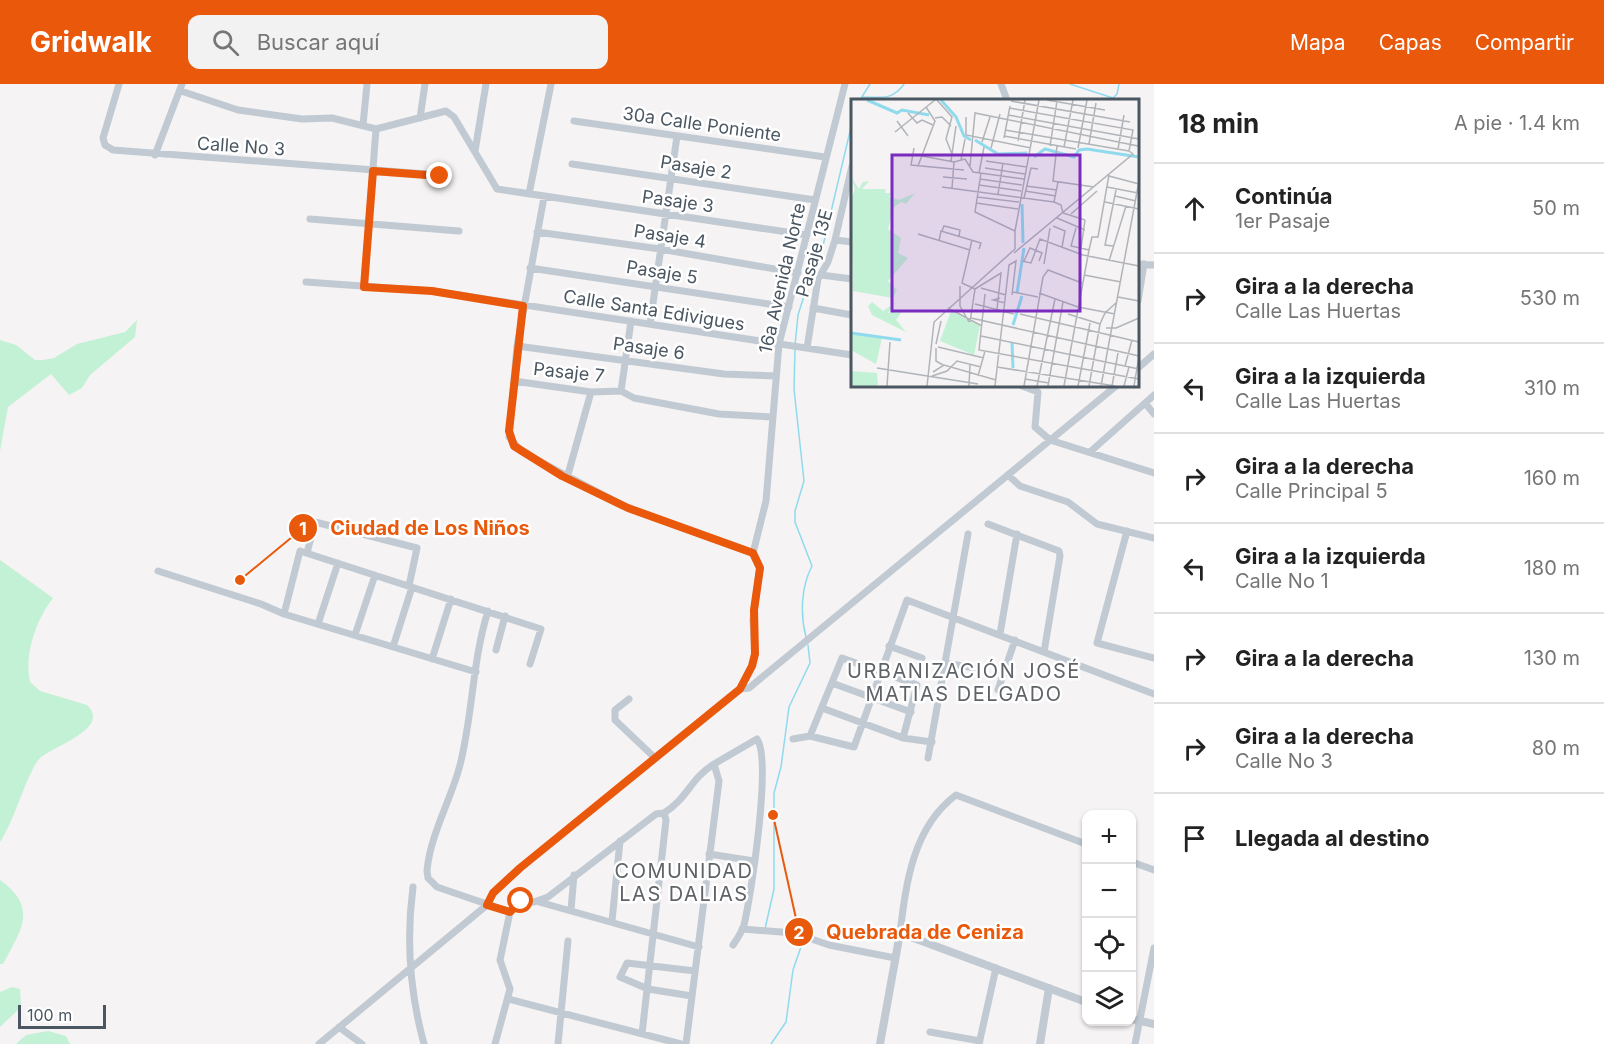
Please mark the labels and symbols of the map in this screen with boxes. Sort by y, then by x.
inset map [851,99,1139,387]
street label: 30a Calle Poniente [621,102,783,146]
street label: Calle No 3 [196,132,286,160]
street label: Pasaje 2 [659,151,733,183]
route end [426,162,452,188]
street label: Pasaje 3 [641,186,715,216]
street label: 16a Avenida Norte [754,201,810,355]
street label: Pasaje 13E [791,207,837,299]
street label: Pasaje 4 [632,220,708,252]
street label: Pasaje 5 [625,256,699,288]
street label: Calle Santa Edivigues [562,285,746,335]
street label: Pasaje 6 [612,333,686,363]
street label: Pasaje 7 [532,358,606,386]
callout: Ciudad de Los Niños [288,509,542,547]
text: Ciudad de Los Niños [330,516,530,540]
text: 1 [299,518,307,539]
district label: URBANIZACIÓN JOSÉ MATIAS DELGADO [847,658,1081,706]
district label: COMUNIDAD LAS DALIAS [615,859,753,906]
route start [507,887,533,913]
callout: Quebrada de Ceniza [784,913,1036,951]
text: Quebrada de Ceniza [826,920,1024,944]
text: 2 [793,922,805,943]
scale bar [18,1002,106,1030]

